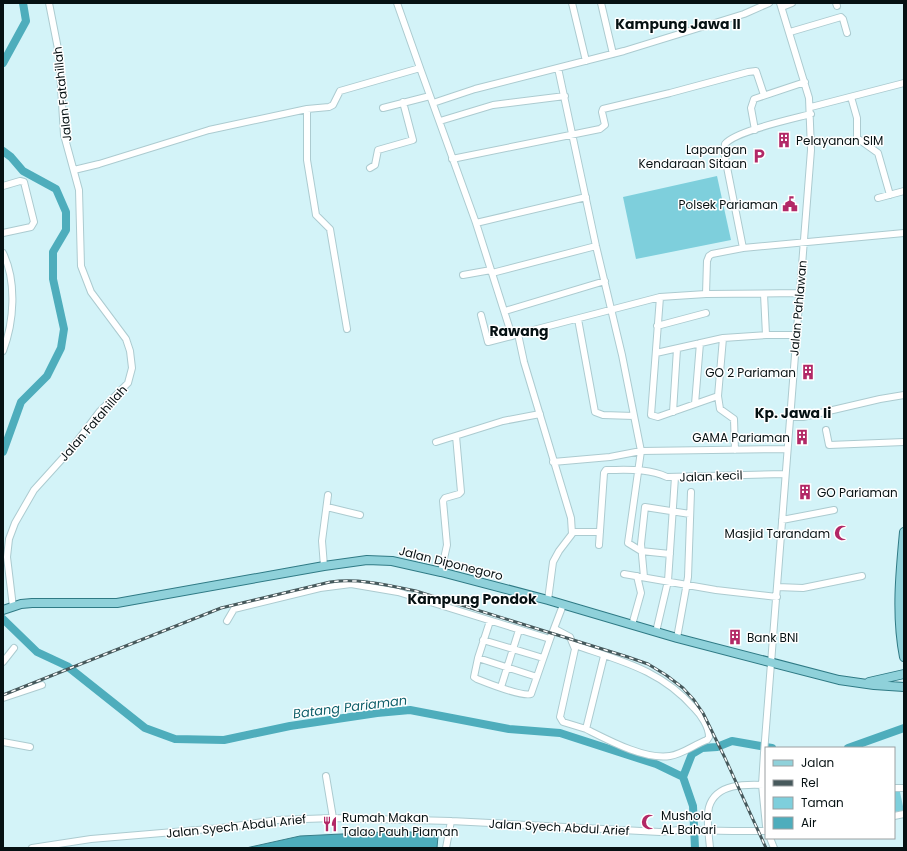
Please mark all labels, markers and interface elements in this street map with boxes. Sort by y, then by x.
district label: Kampung Jawa II [615,14,741,34]
street label: Jalan Fatahillah [49,46,75,142]
building icon: Pelayanan SIM [775,131,793,149]
place label: Pelayanan SIM [796,132,883,149]
place label: Lapangan Kendaraan Sitaan [639,141,747,172]
parking icon: Lapangan Kendaraan Sitaan [750,147,768,165]
public building icon: Polsek Pariaman [781,195,799,213]
place label: Polsek Pariaman [679,196,778,213]
street label: Jalan Pahlawan [785,260,811,356]
district label: Rawang [489,321,549,341]
building icon: GO 2 Pariaman [799,363,817,381]
place label: GO 2 Pariaman [705,364,796,381]
street label: Jalan Fatahillah [55,381,131,465]
district label: Kp. Jawa Ii [755,403,831,423]
building icon: GAMA Pariaman [793,428,811,446]
place label: GAMA Pariaman [692,429,790,446]
street label: Jalan kecil [679,466,743,486]
building icon: GO Pariaman [796,483,814,501]
place label: GO Pariaman [817,484,898,501]
mosque icon: Masjid Tarandam [833,524,851,542]
place label: Masjid Tarandam [725,525,830,542]
street label: Jalan Diponegoro [397,542,505,584]
district label: Kampung Pondok [407,589,537,609]
building icon: Bank BNI [726,628,744,646]
place label: Bank BNI [747,629,798,646]
water label: Batang Pariaman [292,691,408,723]
legend [765,747,895,839]
text: Jalan [801,754,834,771]
text: Rel [801,774,819,791]
text: Taman [801,794,844,811]
place label: Mushola AL Bahari [661,807,716,838]
place label: Rumah Makan Talao Pauh Piaman [342,809,458,840]
street label: Jalan Syech Abdul Arief [165,810,307,842]
mosque icon: Mushola AL Bahari [640,813,658,831]
text: Air [801,814,817,831]
restaurant icon: Rumah Makan Talao Pauh Piaman [321,815,339,833]
street label: Jalan Syech Abdul Arief [488,815,630,839]

